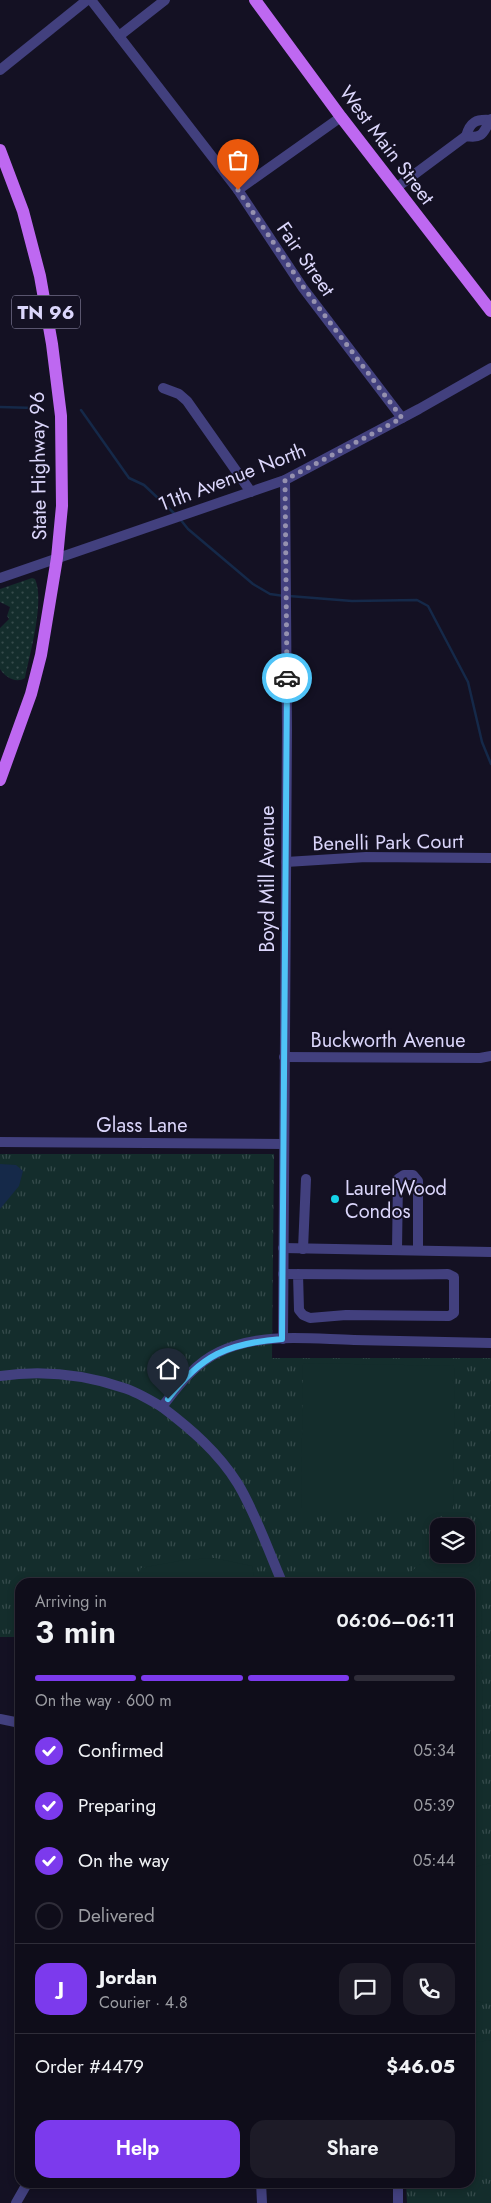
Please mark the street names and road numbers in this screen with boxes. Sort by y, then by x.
street label: West Main Street [332,80,441,211]
street label: Fair Street [269,216,342,302]
road number: TN 96 [12,296,80,328]
street label: State Highway 96 [23,391,54,541]
street label: 11th Avenue North [154,436,310,519]
street label: Boyd Mill Avenue [253,806,282,952]
street label: Benelli Park Court [312,827,464,858]
street label: Buckworth Avenue [311,1026,466,1055]
street label: Glass Lane [96,1111,188,1140]

